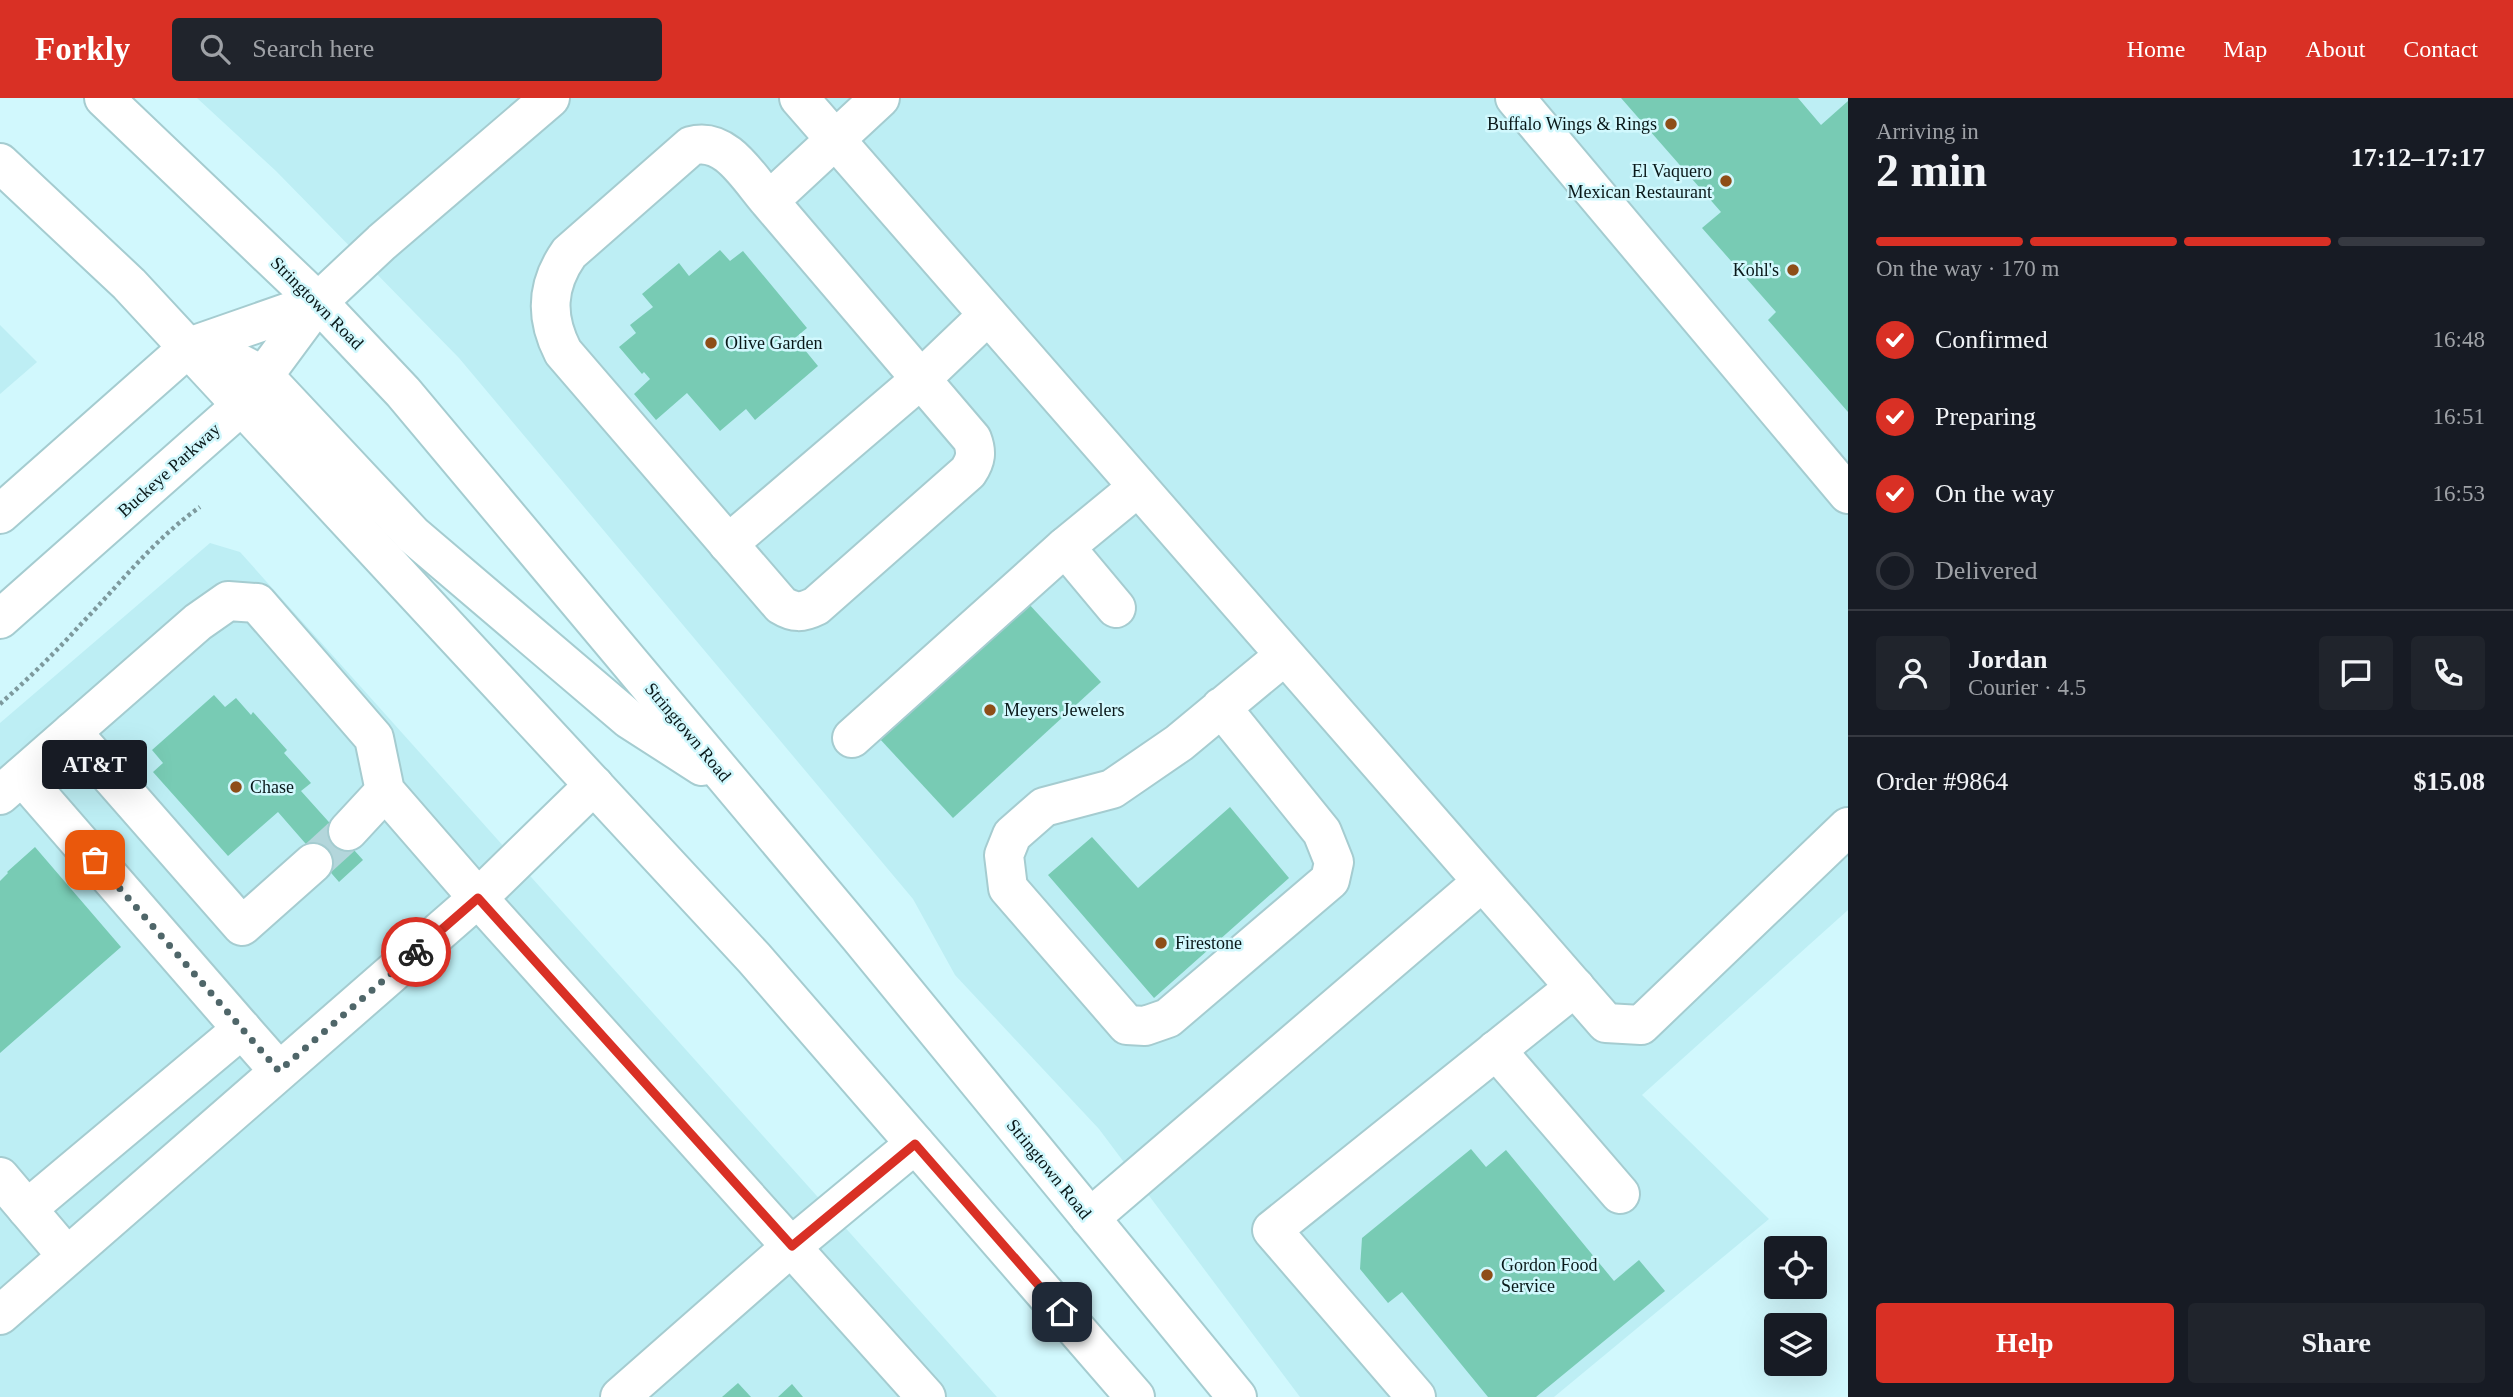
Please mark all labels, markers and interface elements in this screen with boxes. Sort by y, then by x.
search box [172,18,662,81]
icon: search [196,30,234,68]
text: Forkly [35,31,130,67]
text: Search here [252,34,374,63]
text: Home [2127,36,2185,62]
text: Map [2223,36,2267,62]
text: About [2305,36,2365,62]
text: Contact [2403,36,2478,62]
place label: Buffalo Wings & Rings [1487,114,1657,134]
marker: Buffalo Wings & Rings [1663,116,1679,132]
text: Arriving in [1876,119,1979,144]
text: 17:12–17:17 [2351,143,2485,172]
text: 2 min [1876,145,1987,196]
place label: El Vaquero Mexican Restaurant [1568,161,1712,202]
marker: El Vaquero Mexican Restaurant [1718,173,1734,189]
street label: Stringtown Road [267,253,367,353]
text: On the way · 170 m [1876,256,2059,281]
place label: Kohl's [1733,260,1779,280]
marker: Kohl's [1785,262,1801,278]
icon: check [1876,321,1914,359]
text: Confirmed [1935,325,2048,354]
text: 16:48 [2433,327,2485,352]
place label: Olive Garden [725,333,822,353]
marker: Olive Garden [703,335,719,351]
icon: check [1876,398,1914,436]
text: Preparing [1935,402,2036,431]
text: 16:51 [2433,404,2485,429]
street label: Buckeye Parkway [114,419,224,521]
icon: check [1876,475,1914,513]
text: On the way [1935,479,2055,508]
text: 16:53 [2433,481,2485,506]
text: Delivered [1935,556,2038,585]
button: person [1876,636,1950,710]
button: chat [2319,636,2393,710]
button: phone [2411,636,2485,710]
text: Jordan [1968,645,2047,674]
text: Courier · 4.5 [1968,675,2086,700]
street label: Stringtown Road [641,679,735,785]
place label: Meyers Jewelers [1004,700,1124,720]
marker: Meyers Jewelers [982,702,998,718]
callout: AT&T [42,741,148,790]
text: AT&T [62,752,127,777]
text: Order #9864 [1876,767,2008,796]
text: $15.08 [2414,767,2485,796]
place label: Chase [250,777,294,797]
marker: Chase [228,779,244,795]
pin [65,830,125,890]
icon: bag [76,841,114,879]
courier [381,917,451,987]
icon: bike [397,933,435,971]
place label: Firestone [1175,933,1242,953]
marker: Firestone [1153,935,1169,951]
street label: Stringtown Road [1003,1115,1095,1223]
map controls [1764,1236,1827,1376]
button: locate [1764,1236,1827,1299]
place label: Gordon Food Service [1501,1255,1598,1296]
marker: Gordon Food Service [1479,1267,1495,1283]
pin [1032,1282,1092,1342]
icon: home [1043,1293,1081,1331]
button: Help [1876,1303,2174,1383]
button: Share [2188,1303,2485,1383]
button: layers [1764,1313,1827,1376]

